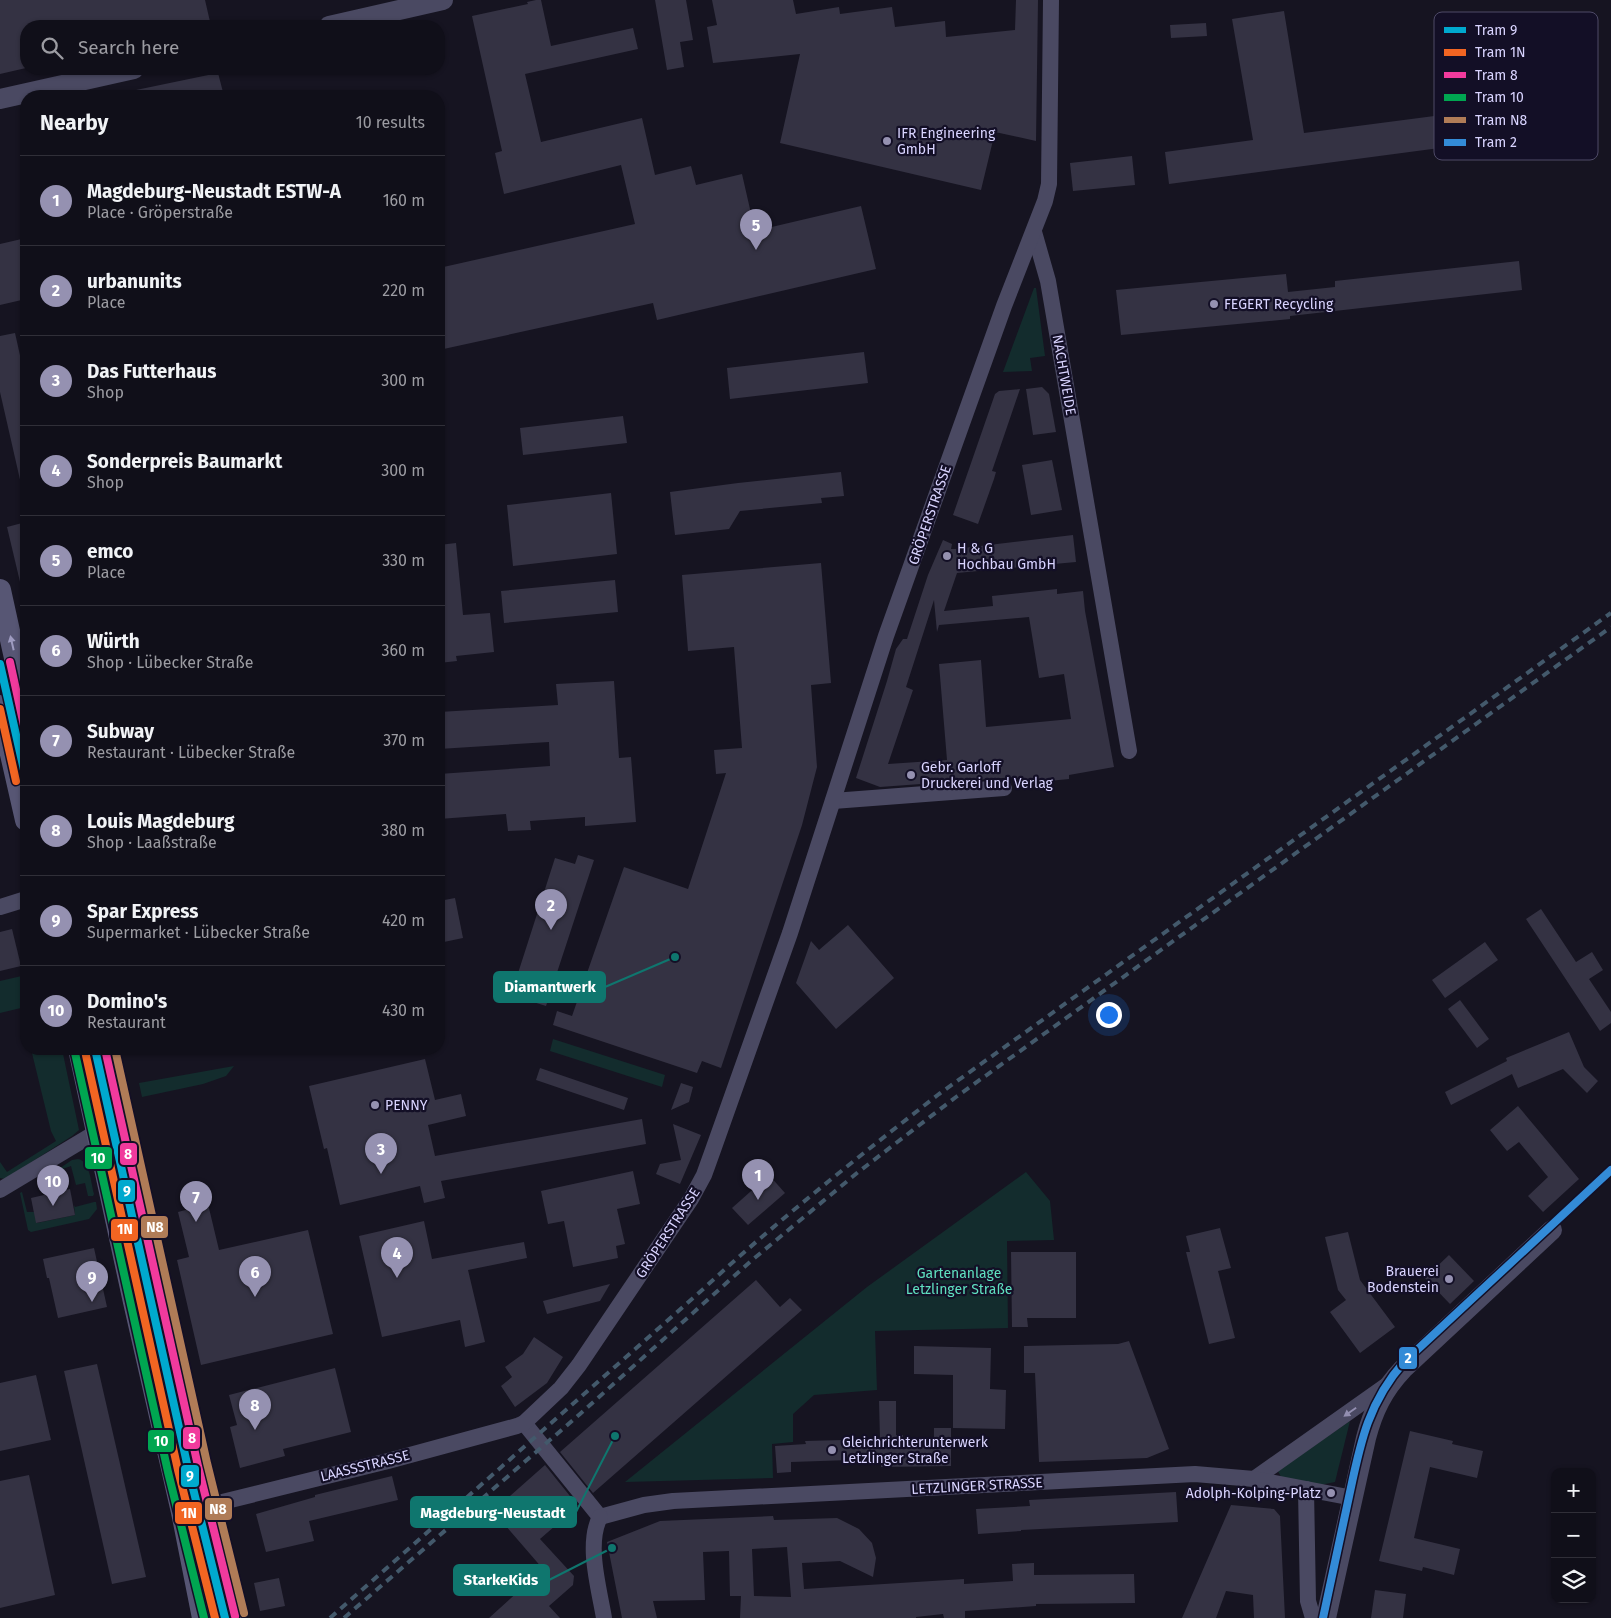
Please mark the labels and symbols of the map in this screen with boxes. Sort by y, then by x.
legend [1434,12,1598,160]
text: Tram 9 [1475,22,1517,39]
text: Tram 1N [1475,44,1526,61]
text: Tram 8 [1475,67,1518,84]
text: Tram 10 [1475,89,1524,106]
text: Tram N8 [1475,112,1528,129]
place label: IFR Engineering GmbH [897,125,996,158]
text: Tram 2 [1475,134,1517,151]
marker: IFR Engineering GmbH [881,135,893,147]
pin: 5 [740,209,772,250]
place label: FEGERT Recycling [1224,296,1334,313]
marker: FEGERT Recycling [1208,298,1220,310]
street label: NACHTWEIDE [1049,333,1079,417]
street label: GRÖPERSTRASSE [904,463,955,567]
place label: H & G Hochbau GmbH [957,540,1056,573]
marker: H & G Hochbau GmbH [941,550,953,562]
one-way arrow [8,636,16,651]
place label: Gebr. Garloff Druckerei und Verlag [921,759,1054,792]
marker: Gebr. Garloff Druckerei und Verlag [905,769,917,781]
pin: 2 [535,889,567,930]
callout: Diamantwerk [494,972,605,1002]
text: Diamantwerk [504,978,596,996]
your location [1096,1002,1122,1028]
place label: PENNY [385,1097,428,1114]
marker: PENNY [369,1099,381,1111]
pin: 3 [365,1133,397,1174]
line badge: 8 [119,1142,138,1166]
line badge: 10 [84,1146,113,1170]
text: 8 [124,1146,132,1163]
text: 10 [91,1150,105,1167]
pin: 1 [742,1159,774,1200]
pin: 10 [37,1165,69,1206]
line badge: 9 [117,1179,136,1203]
pin: 7 [180,1181,212,1222]
text: 9 [123,1183,131,1200]
street label: GRÖPERSTRASSE [632,1184,704,1281]
line badge: N8 [140,1215,169,1239]
line badge: 1N [110,1218,139,1242]
text: N8 [146,1219,164,1236]
text: 1N [117,1221,133,1238]
pin: 4 [381,1237,413,1278]
pin: 6 [239,1256,271,1297]
pin: 9 [76,1261,108,1302]
place label: Brauerei Bodenstein [1367,1263,1439,1296]
park label: Gartenanlage Letzlinger Straße [906,1265,1012,1298]
marker: Brauerei Bodenstein [1443,1273,1455,1285]
line badge: 2 [1398,1346,1418,1370]
text: 2 [1404,1350,1412,1367]
pin: 8 [239,1389,271,1430]
one-way arrow [1343,1407,1357,1417]
line badge: 8 [182,1426,201,1450]
line badge: 10 [147,1429,175,1453]
text: 8 [188,1430,196,1447]
text: 10 [154,1433,168,1450]
place label: Gleichrichterunterwerk Letzlinger Straße [842,1434,989,1467]
marker: Gleichrichterunterwerk Letzlinger Straße [826,1444,838,1456]
street label: LAASSSTRASSE [319,1447,411,1485]
line badge: 9 [180,1464,200,1488]
text: 9 [186,1468,194,1485]
street label: LETZLINGER STRASSE [911,1474,1043,1498]
place label: Adolph-Kolping-Platz [1186,1485,1321,1502]
marker: Adolph-Kolping-Platz [1325,1487,1337,1499]
line badge: N8 [204,1497,233,1521]
callout: Magdeburg-Neustadt [411,1497,576,1527]
line badge: 1N [174,1501,203,1525]
text: N8 [209,1501,227,1518]
text: Magdeburg-Neustadt [420,1504,566,1522]
text: 1N [181,1505,197,1522]
callout: StarkeKids [454,1565,549,1595]
text: StarkeKids [464,1571,538,1589]

